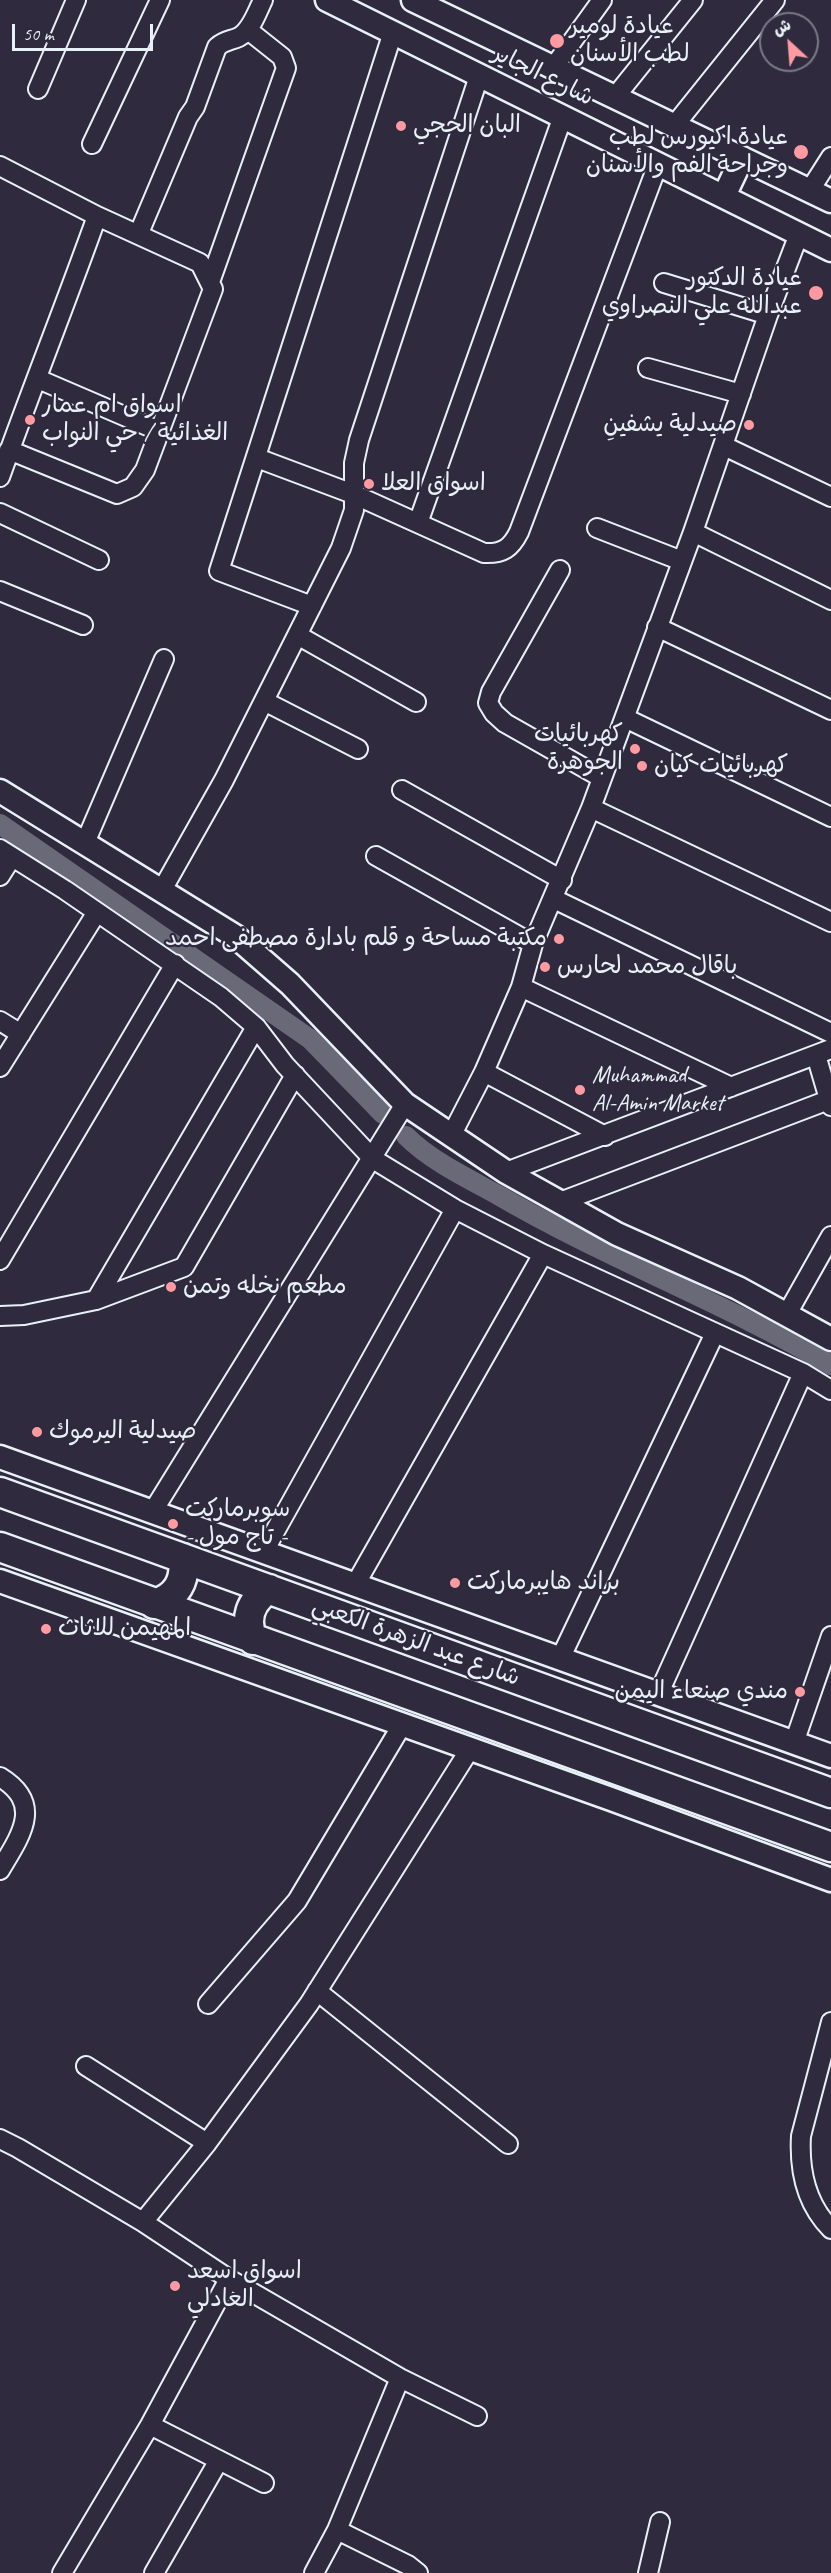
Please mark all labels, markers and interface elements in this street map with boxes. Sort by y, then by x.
scale bar [15,12,156,50]
north arrow [759,12,819,72]
place label: عيادة لومير لطب الأسنان [570,13,690,69]
text: ش [770,15,794,40]
text: 50 m [23,23,54,45]
marker: عيادة لومير لطب الأسنان [548,32,566,50]
street label: شارع الجاير [488,39,598,113]
place label: البان الحجي [413,112,521,140]
marker: البان الحجي [394,119,408,133]
place label: عيادة اكيورس لطب وجراحة الفم والأسنان [586,124,788,180]
marker: عيادة اكيورس لطب وجراحة الفم والأسنان [792,143,810,161]
place label: عيادة الدكتور عبدالله علي النصراوي [602,265,802,321]
marker: عيادة الدكتور عبدالله علي النصراوي [807,284,825,302]
place label: اسواق ام عمار الغذائية / حي النواب [42,392,228,448]
place label: صيدلية يشفينِ [603,411,737,439]
marker: اسواق ام عمار الغذائية / حي النواب [23,413,37,427]
marker: صيدلية يشفينِ [742,418,756,432]
place label: اسواق العلا [381,470,486,498]
marker: اسواق العلا [362,477,376,491]
place label: كهربائيات الجوهرة [534,721,623,777]
marker: كهربائيات الجوهرة [628,742,642,756]
place label: كهربائيات كيان [654,752,788,780]
marker: كهربائيات كيان [635,759,649,773]
place label: مكتبة مساحة و قلم بادارة مصطفى احمد [165,925,547,953]
marker: مكتبة مساحة و قلم بادارة مصطفى احمد [552,932,566,946]
place label: باقال محمد لحارس [557,953,737,981]
marker: باقال محمد لحارس [538,960,552,974]
place label: Muhammad Al-Amin Market [592,1062,723,1118]
marker: Muhammad Al-Amin Market [573,1083,587,1097]
place label: مطعم نخله وتمن [183,1273,347,1301]
marker: مطعم نخله وتمن [164,1280,178,1294]
place label: صيدلية اليرموك [49,1418,196,1446]
marker: صيدلية اليرموك [30,1425,44,1439]
place label: سوبرماركت - تاج مول - [185,1496,290,1552]
marker: سوبرماركت - تاج مول - [166,1517,180,1531]
place label: براند هايبرماركت [467,1569,620,1597]
marker: براند هايبرماركت [448,1576,462,1590]
street label: شارع عبد الزهرة الكعبي [308,1591,524,1693]
place label: المهيمن للاثاث [58,1615,191,1643]
marker: المهيمن للاثاث [39,1622,53,1636]
place label: مندي صنعاء اليمن [615,1678,788,1706]
marker: مندي صنعاء اليمن [793,1685,807,1699]
place label: اسواق اسعد العادلي [187,2258,302,2314]
marker: اسواق اسعد العادلي [168,2279,182,2293]

